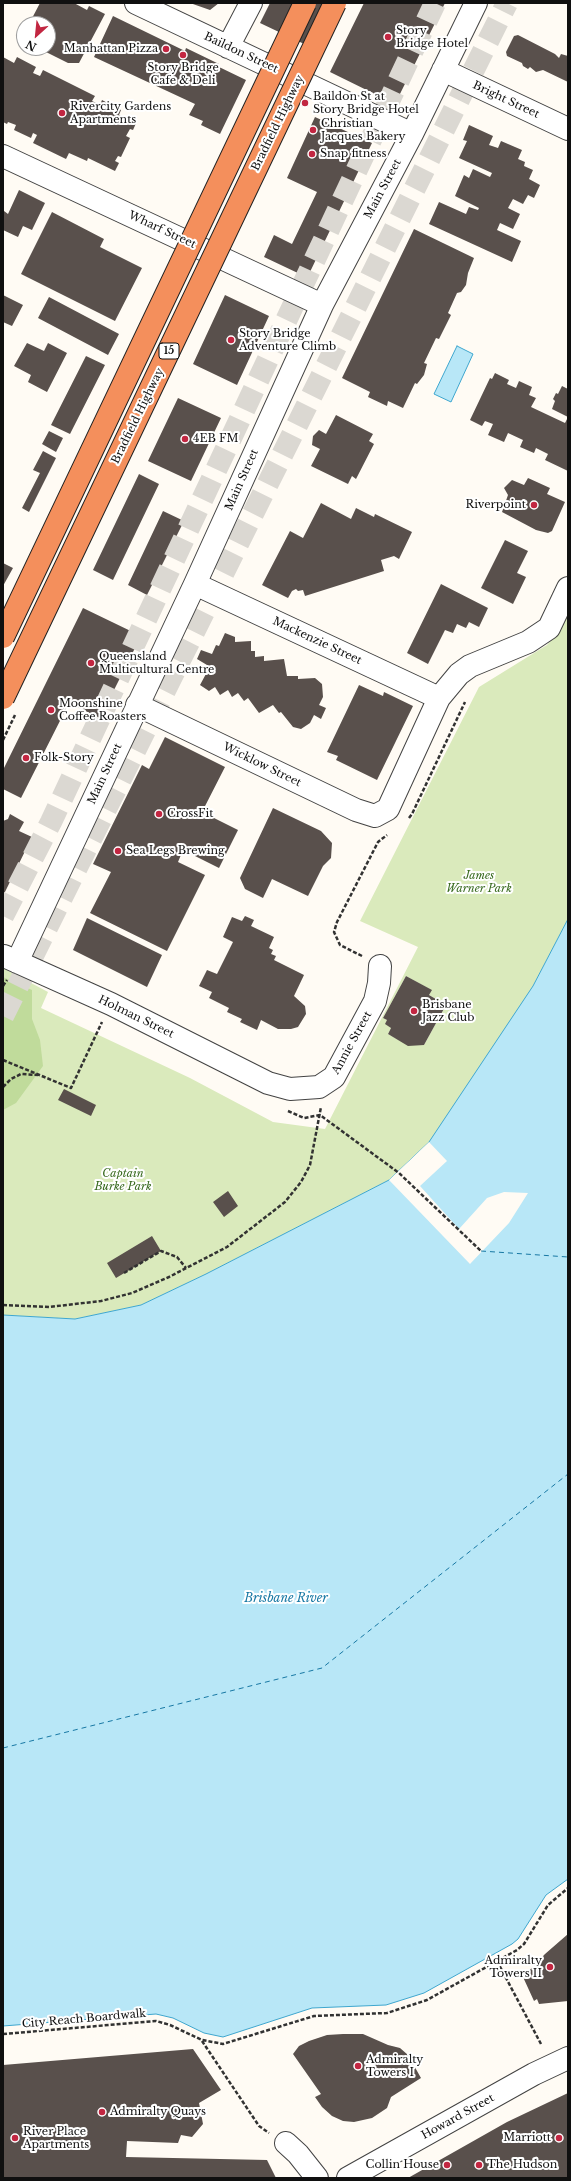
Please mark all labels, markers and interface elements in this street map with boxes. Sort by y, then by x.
north arrow [16,16,56,56]
place label: Story Bridge Hotel [396,24,468,50]
street label: Baildon Street [202,30,280,76]
marker: Story Bridge Hotel [383,32,393,42]
text: N [23,37,39,54]
place label: Manhattan Pizza [64,42,158,56]
marker: Manhattan Pizza [161,44,171,54]
marker: Story Bridge Cafe & Deli [178,50,188,60]
place label: Story Bridge Cafe & Deli [147,61,219,87]
street label: Bradfield Highway [249,73,307,173]
street label: Bright Street [471,79,541,121]
place label: Baildon St at Story Bridge Hotel [313,90,419,116]
marker: Baildon St at Story Bridge Hotel [300,98,310,108]
place label: Rivercity Gardens Apartments [70,100,171,126]
marker: Rivercity Gardens Apartments [57,108,67,118]
place label: Christian Jacques Bakery [321,117,405,143]
marker: Christian Jacques Bakery [308,125,318,135]
place label: Snap fitness [320,147,387,161]
marker: Snap fitness [307,149,317,159]
street label: Main Street [362,157,404,221]
street label: Wharf Street [126,209,198,251]
place label: Story Bridge Adventure Climb [239,327,336,353]
marker: Story Bridge Adventure Climb [226,335,236,345]
road number: 15 [159,343,179,359]
street label: Bradfield Highway [109,366,167,466]
place label: 4EB FM [193,432,238,446]
marker: 4EB FM [180,434,190,444]
street label: Main Street [223,447,261,513]
place label: Riverpoint [465,498,526,512]
marker: Riverpoint [529,500,539,510]
street label: Mackenzie Street [270,615,364,667]
place label: Queensland Multicultural Centre [99,650,214,676]
marker: Queensland Multicultural Centre [86,658,96,668]
place label: Moonshine Coffee Roasters [59,697,146,723]
marker: Moonshine Coffee Roasters [46,705,56,715]
street label: Wicklow Street [221,740,303,790]
street label: Main Street [85,741,125,807]
place label: Folk-Story [34,751,94,765]
marker: Folk-Story [21,753,31,763]
place label: CrossFit [167,807,213,821]
marker: CrossFit [154,809,164,819]
place label: Sea Legs Brewing [126,844,225,858]
marker: Sea Legs Brewing [113,846,123,856]
park label: James Warner Park [446,869,512,895]
street label: Holman Street [96,993,176,1041]
place label: Brisbane Jazz Club [422,998,474,1024]
marker: Brisbane Jazz Club [409,1006,419,1016]
street label: Annie Street [329,1009,375,1077]
park label: Captain Burke Park [94,1167,152,1193]
water label: Brisbane River [244,1592,328,1606]
place label: Admiralty Towers II [485,1954,542,1980]
marker: Admiralty Towers II [545,1962,555,1972]
street label: City Reach Boardwalk [21,2007,147,2031]
place label: Admiralty Towers I [366,2053,423,2079]
marker: Admiralty Towers I [353,2061,363,2071]
street label: Howard Street [419,2092,497,2142]
place label: Admiralty Quays [110,2105,206,2119]
marker: Admiralty Quays [97,2107,107,2117]
place label: River Place Apartments [23,2125,89,2151]
place label: Marriott [503,2131,551,2145]
marker: River Place Apartments [10,2133,20,2143]
marker: Marriott [554,2133,564,2143]
place label: Collin House [366,2158,439,2172]
place label: The Hudson [487,2158,557,2172]
marker: Collin House [442,2160,452,2170]
marker: The Hudson [474,2160,484,2170]

